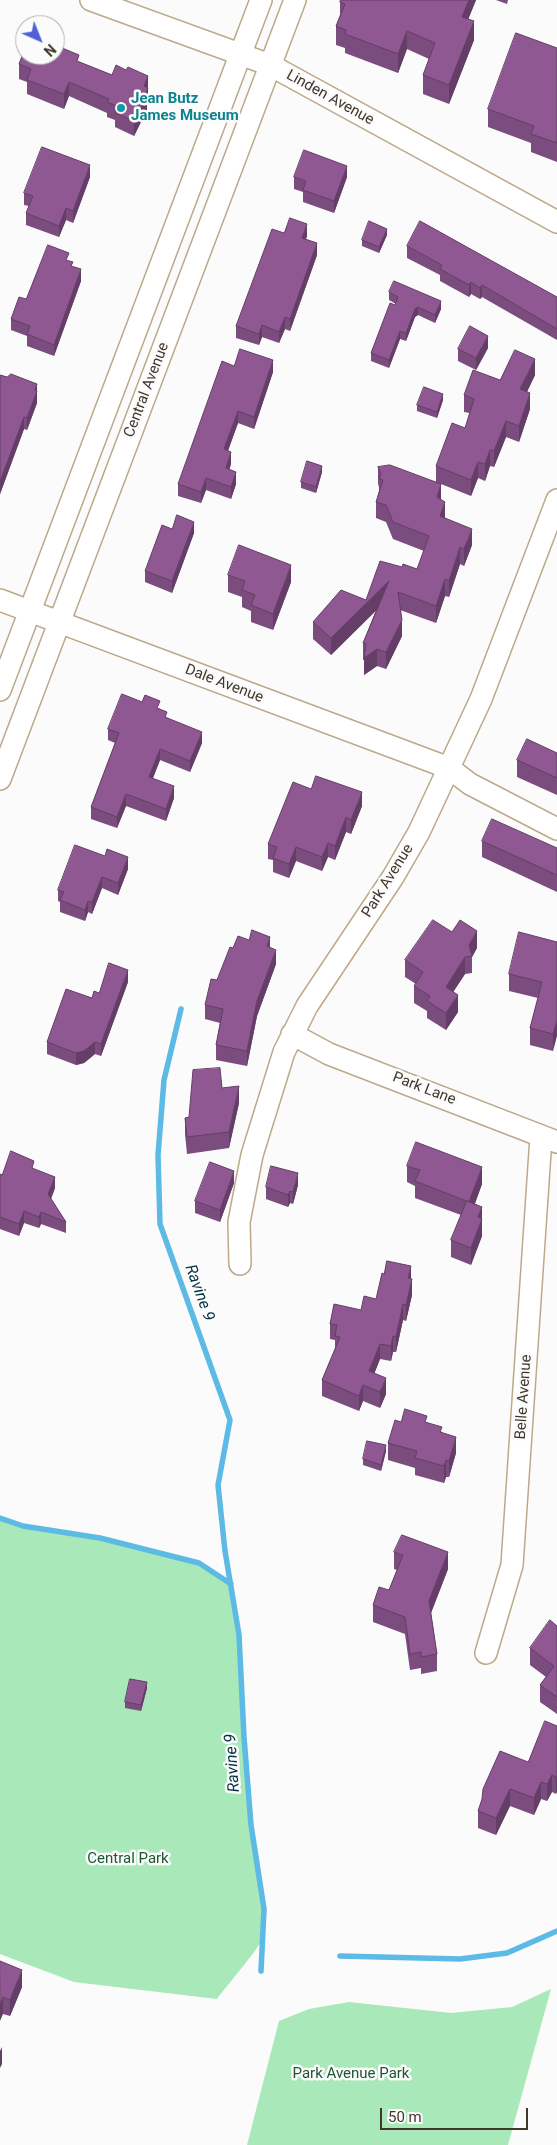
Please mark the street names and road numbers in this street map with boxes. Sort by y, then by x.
street label: Linden Avenue [283,66,377,130]
street label: Central Avenue [121,340,173,440]
street label: Dale Avenue [182,661,266,707]
street label: Park Avenue [358,841,418,921]
street label: Park Lane [390,1069,458,1109]
street label: Belle Avenue [512,1354,536,1440]

